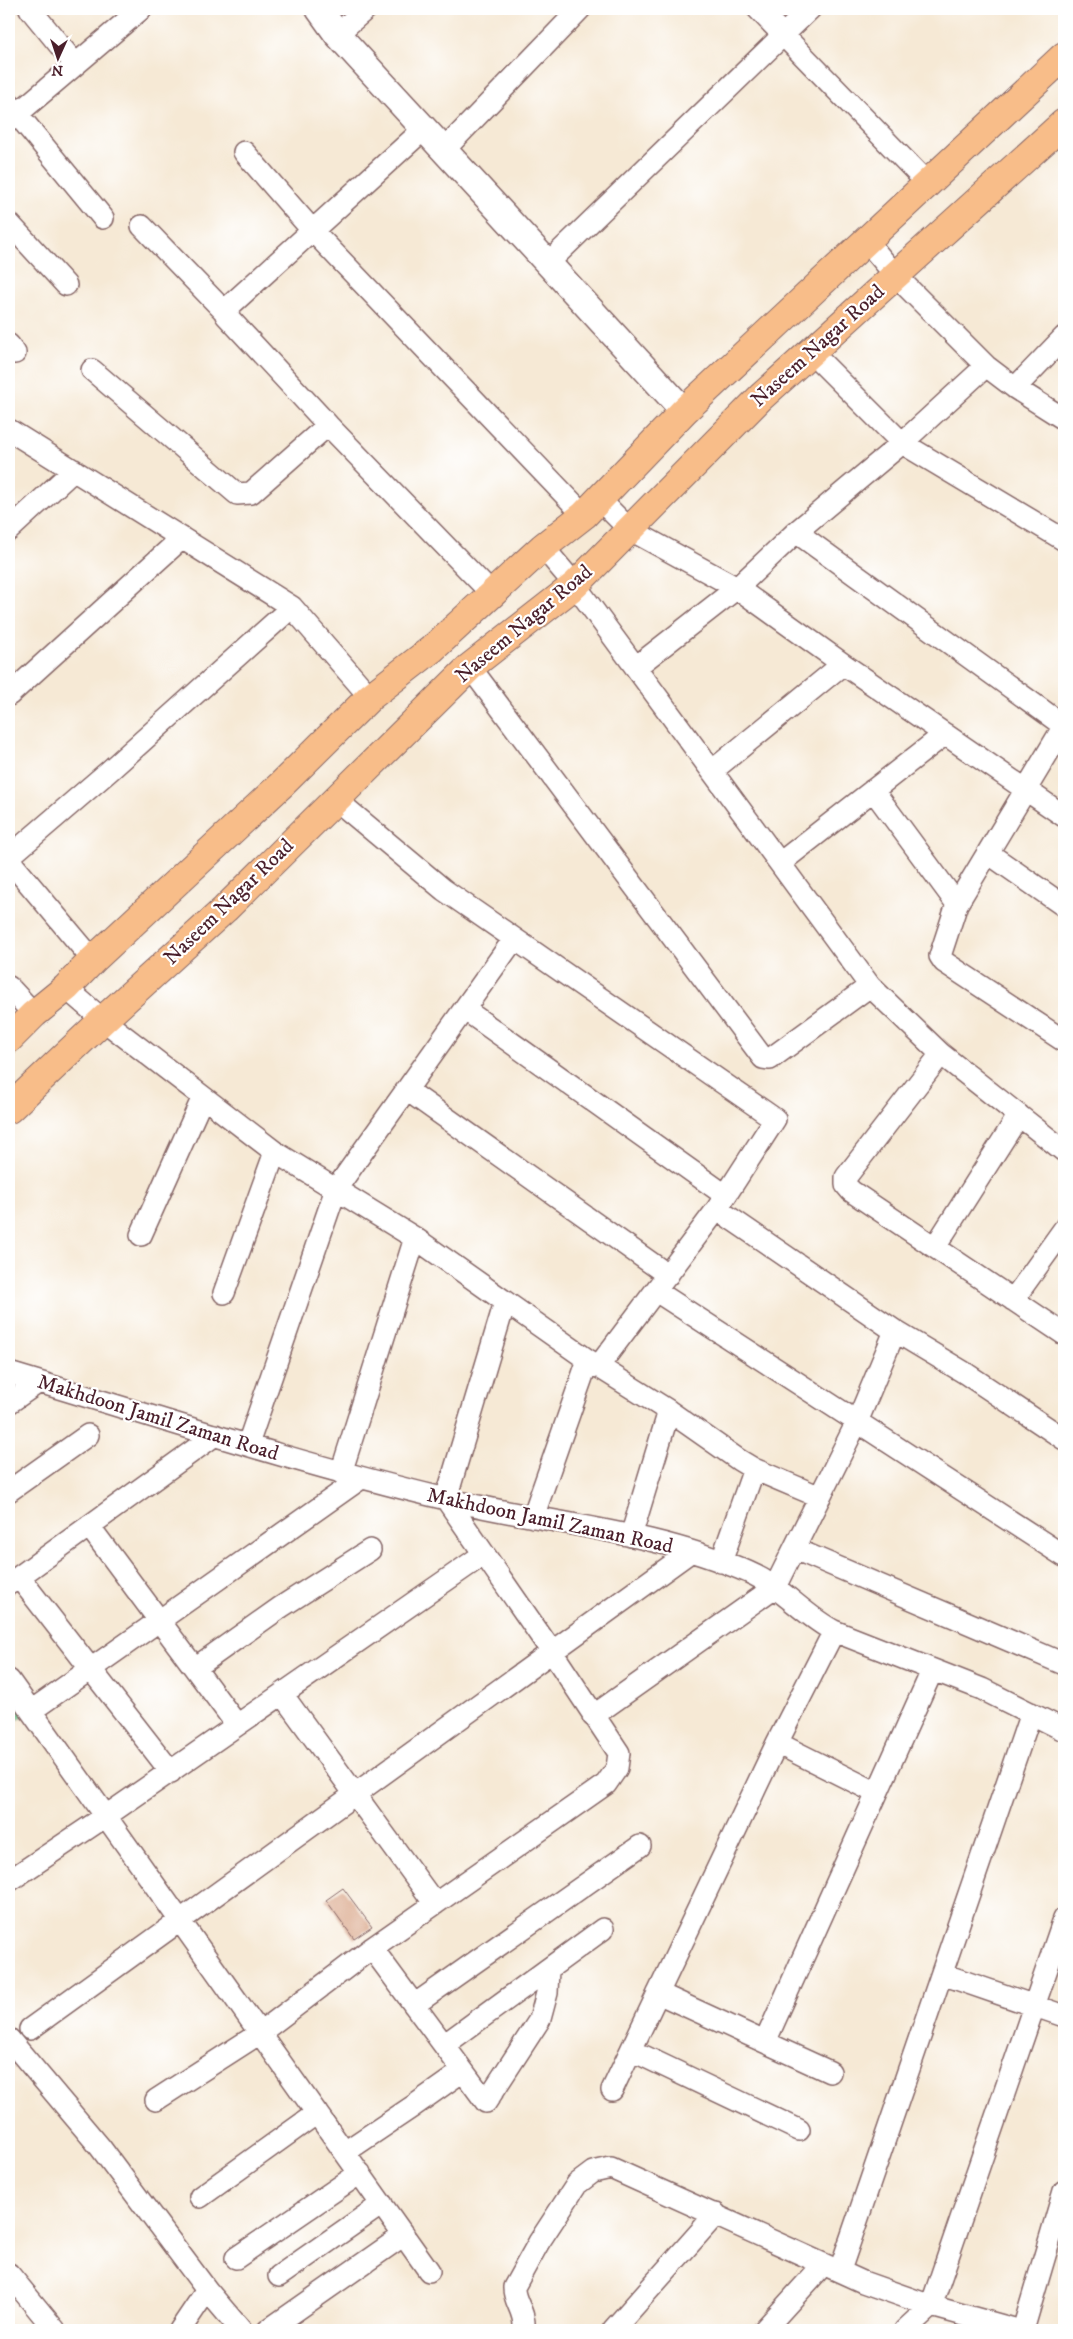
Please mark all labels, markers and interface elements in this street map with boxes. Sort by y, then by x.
north arrow [32,32,82,82]
text: N [51,61,64,79]
street label: Naseem Nagar Road [746,279,891,413]
street label: Naseem Nagar Road [450,559,598,689]
street label: Naseem Nagar Road [158,833,300,971]
street label: Makhdoon Jamil Zaman Road [34,1369,282,1467]
street label: Makhdoon Jamil Zaman Road [425,1482,676,1560]

